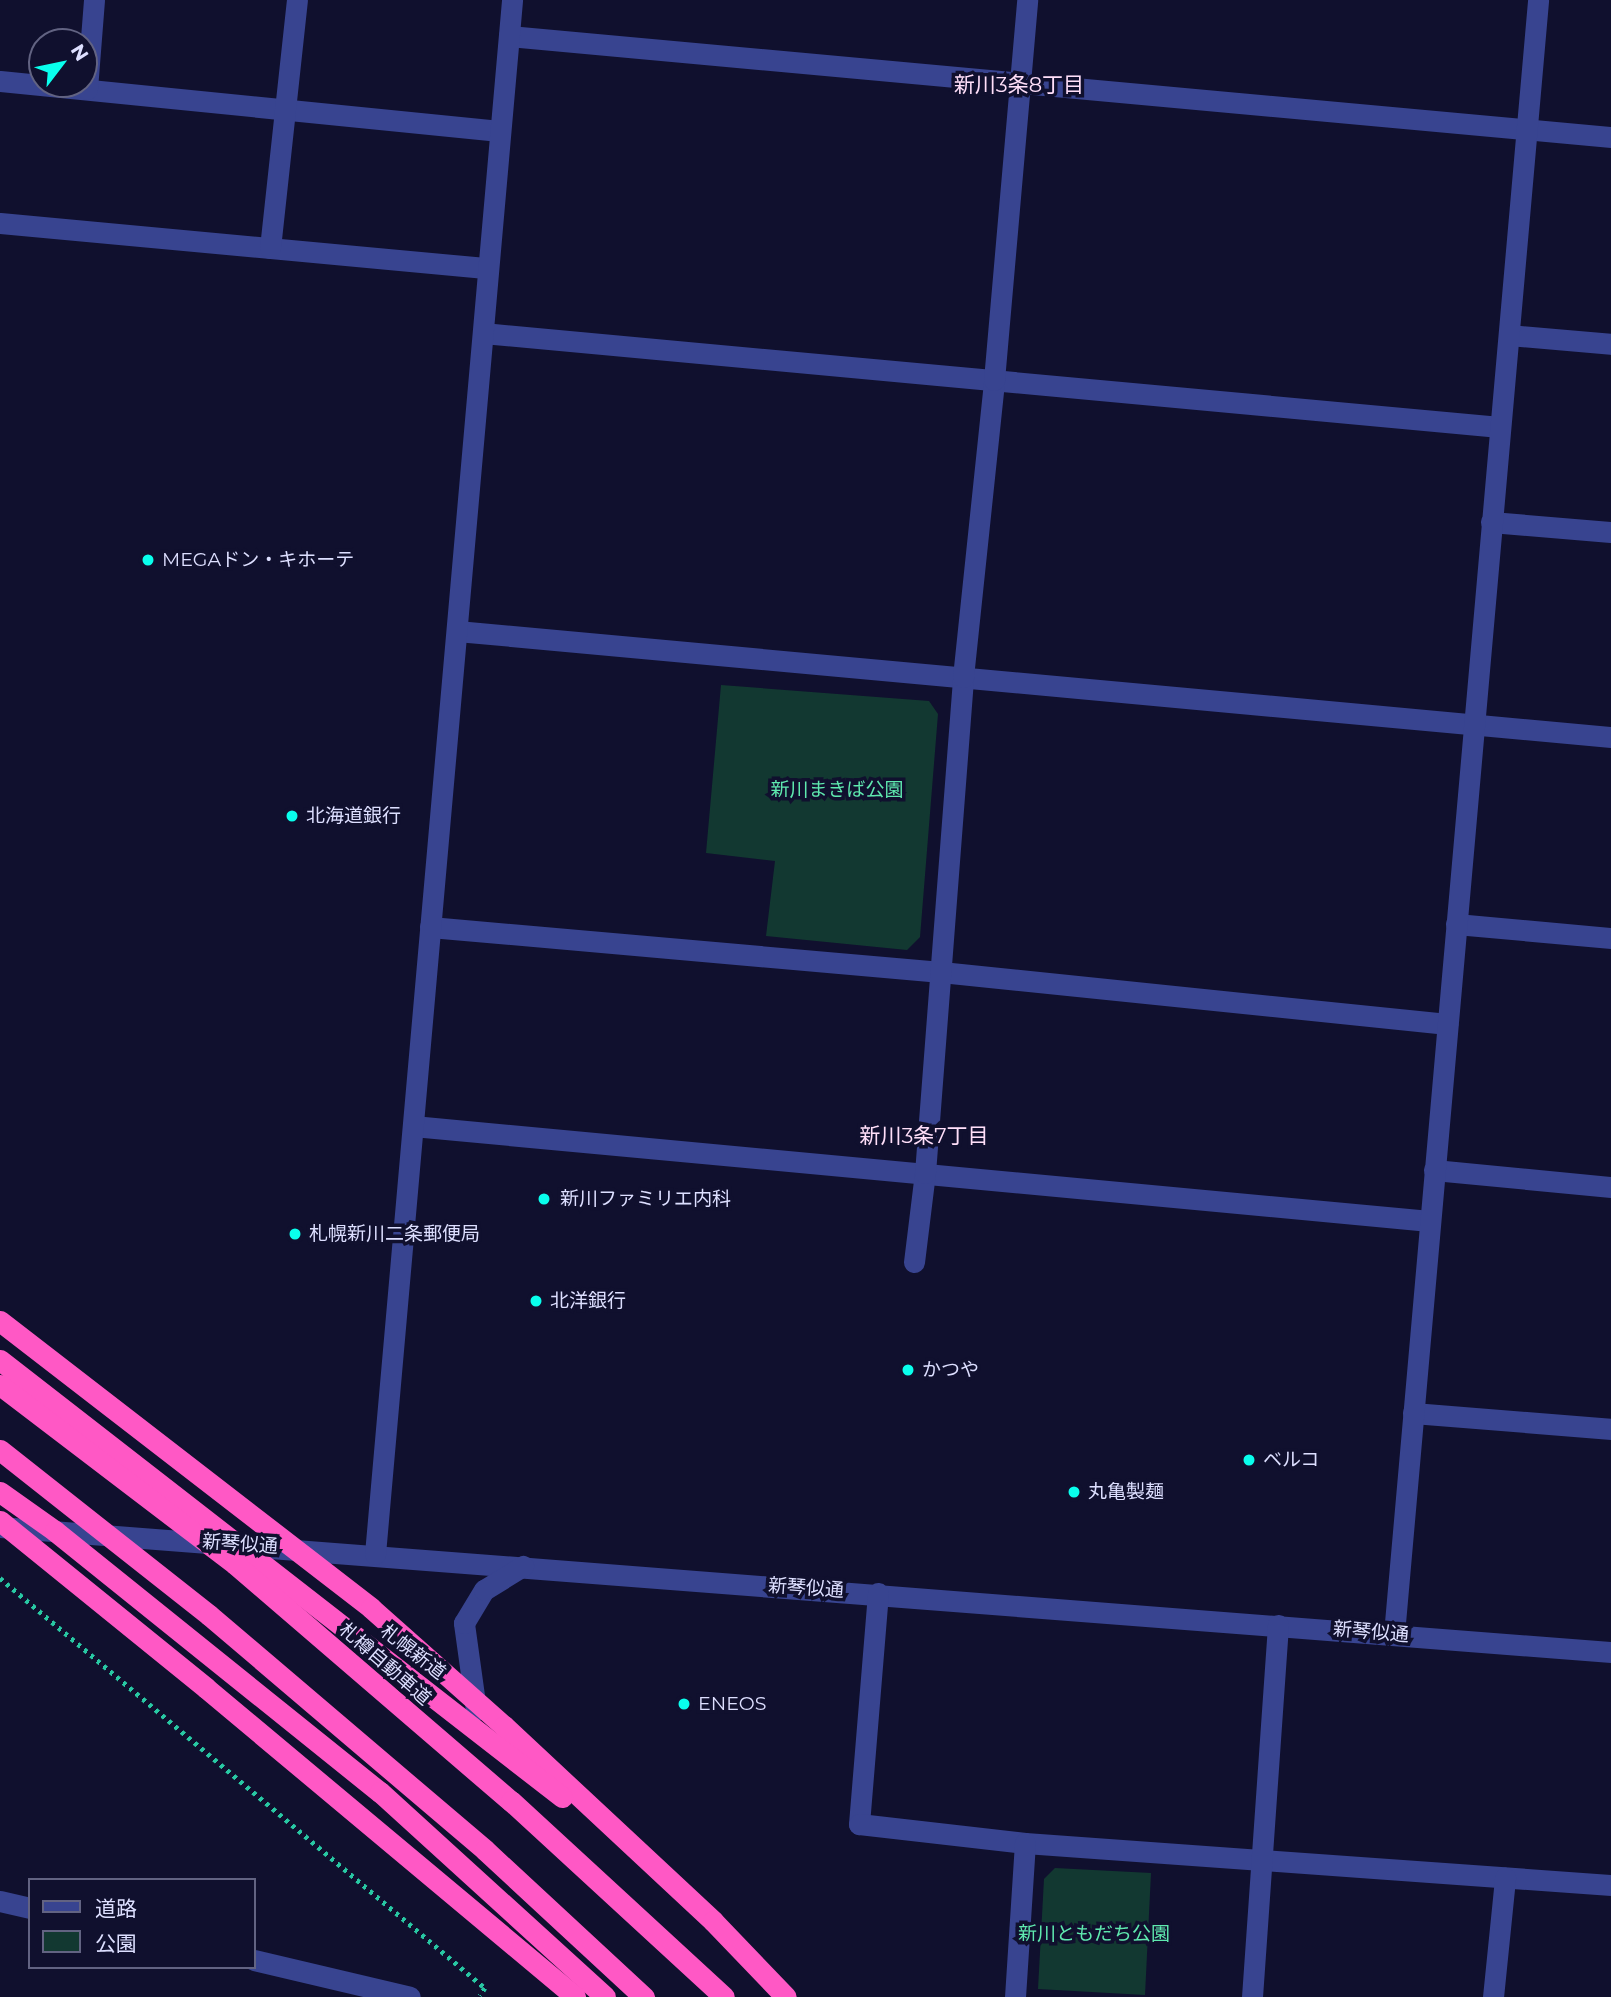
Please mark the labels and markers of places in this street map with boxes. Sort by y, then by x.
place label: MEGAドン・キホーテ [162,549,354,571]
marker: MEGAドン・キホーテ [140,552,156,568]
place label: 北海道銀行 [306,805,401,827]
marker: 北海道銀行 [284,808,300,824]
place label: 新川ファミリエ内科 [560,1188,731,1210]
marker: 新川ファミリエ内科 [534,1189,554,1209]
place label: 札幌新川二条郵便局 [309,1223,480,1245]
marker: 札幌新川二条郵便局 [287,1226,303,1242]
place label: 北洋銀行 [550,1290,626,1312]
marker: 北洋銀行 [528,1293,544,1309]
place label: かつや [922,1359,979,1381]
marker: かつや [900,1362,916,1378]
place label: ベルコ [1263,1449,1320,1471]
marker: ベルコ [1241,1452,1257,1468]
place label: 丸亀製麺 [1088,1481,1164,1503]
marker: 丸亀製麺 [1066,1484,1082,1500]
place label: ENEOS [698,1693,766,1715]
marker: ENEOS [676,1696,692,1712]

